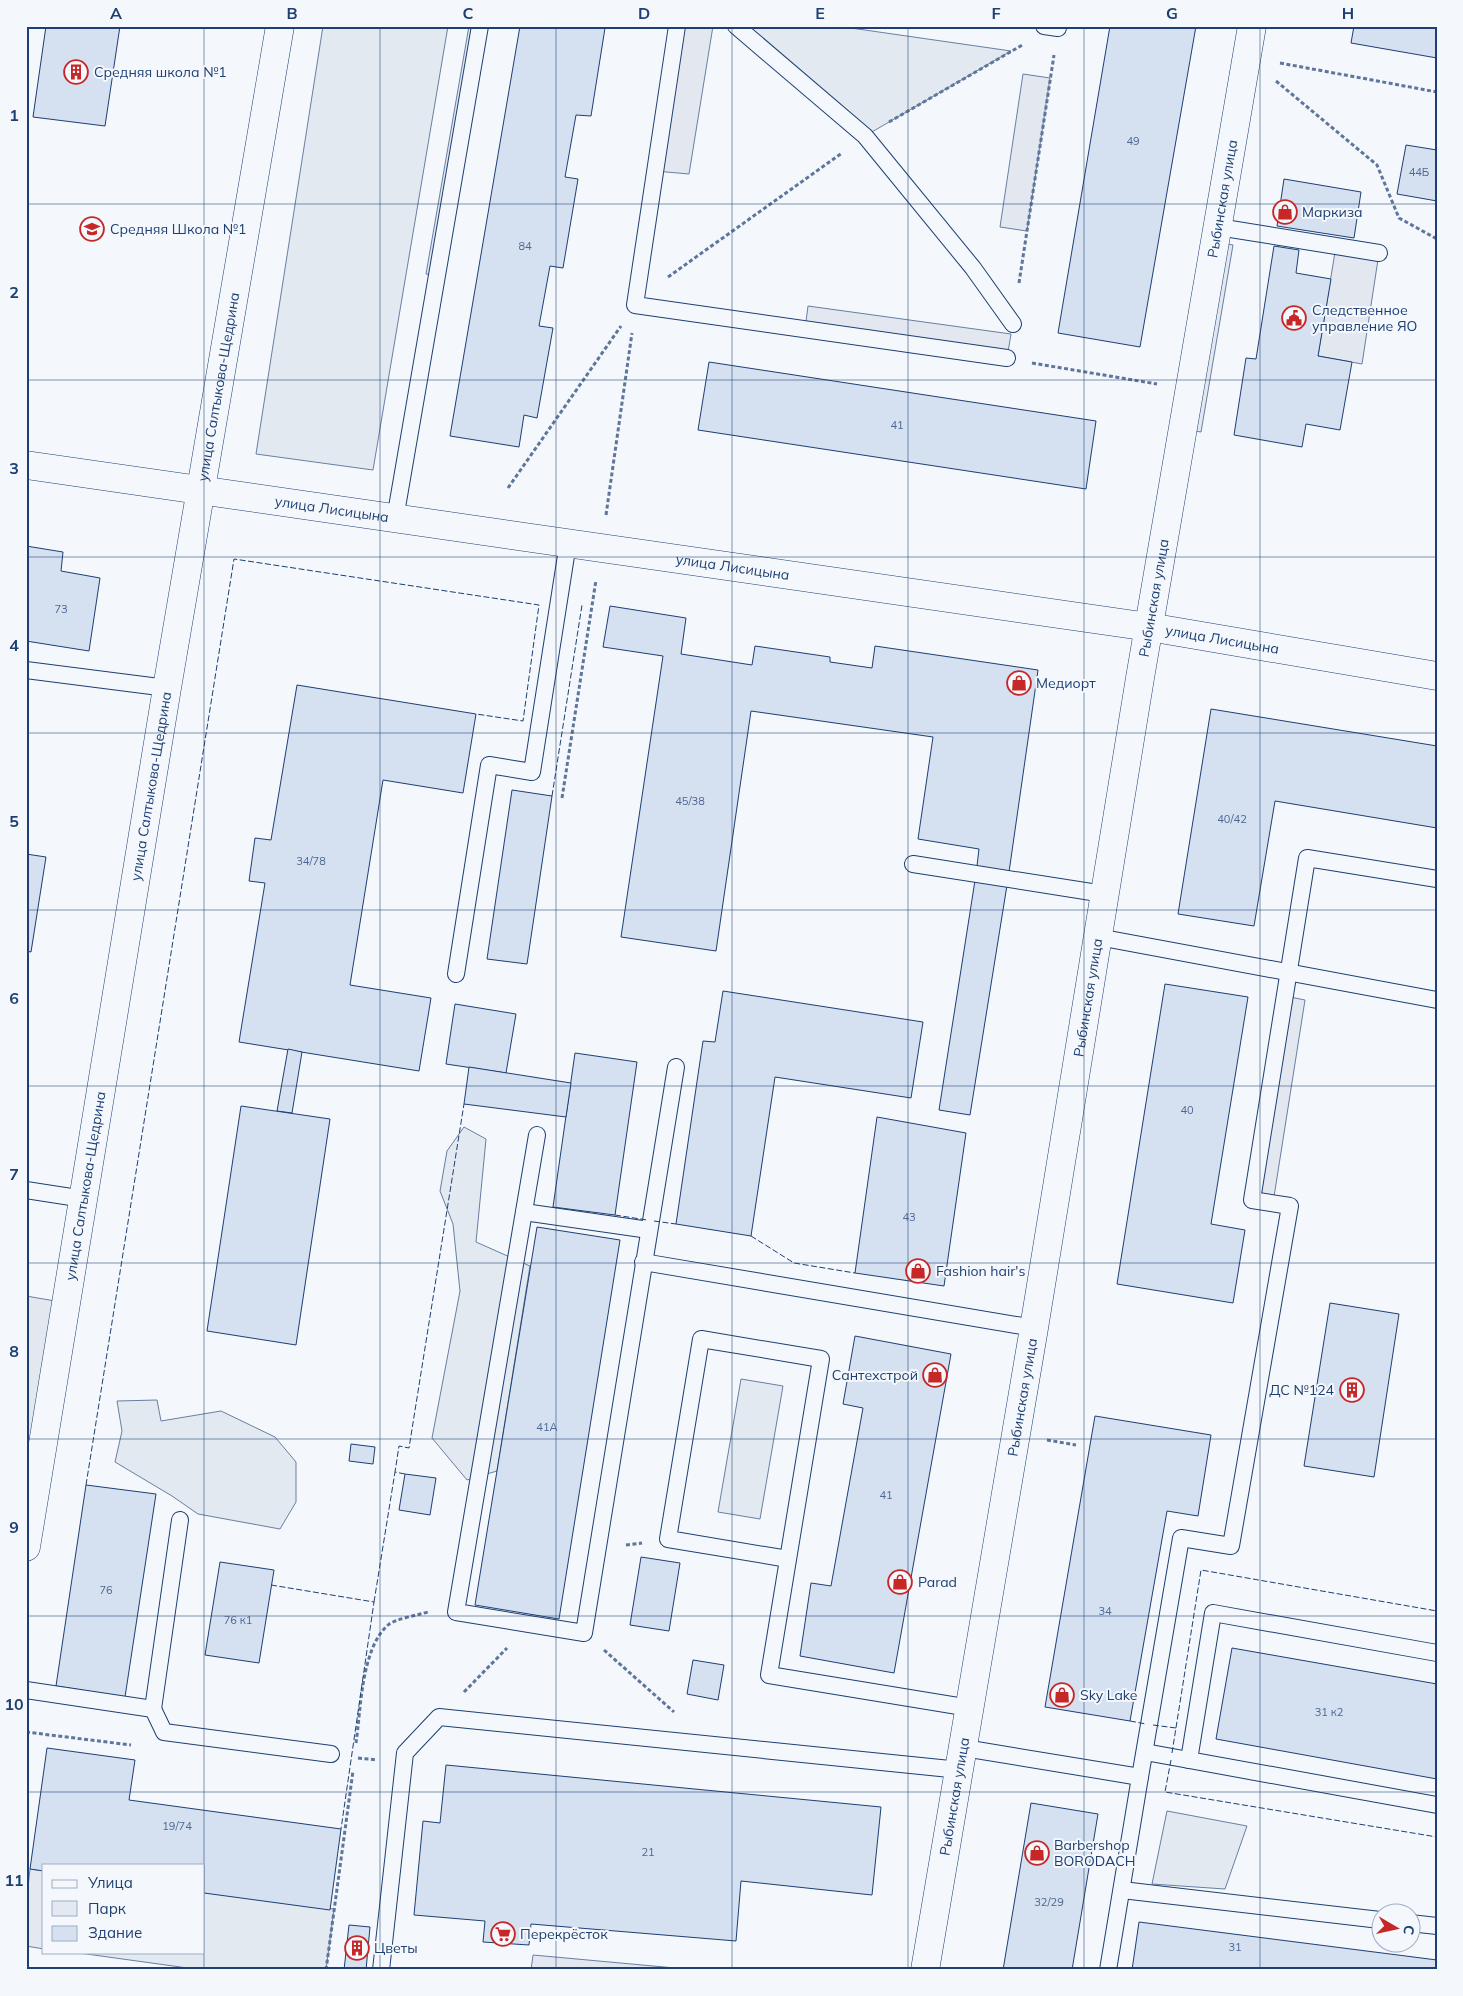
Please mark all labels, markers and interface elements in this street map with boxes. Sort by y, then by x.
text: A [110,3,122,23]
text: B [286,3,298,23]
text: C [463,3,474,23]
text: D [638,3,650,23]
text: E [815,3,825,23]
text: F [991,3,1001,23]
text: G [1166,3,1178,23]
text: H [1342,3,1354,23]
building icon: Средняя школа №1 [63,59,89,85]
place label: Средняя школа №1 [94,63,227,81]
text: 1 [9,105,19,125]
house number: 49 [1126,134,1140,148]
street label: Рыбинская улица [1203,138,1241,259]
house number: 44Б [1409,165,1429,179]
shop icon: Маркиза [1272,199,1298,225]
place label: Маркиза [1302,203,1363,221]
school or university icon: Средняя Школа №1 [79,216,105,242]
place label: Средняя Школа №1 [110,220,246,238]
house number: 84 [518,239,532,253]
text: 2 [9,282,19,302]
street label: улица Салтыкова-Щедрина [193,291,243,483]
place label: Следственное управление ЯО [1312,301,1417,335]
public building icon: Следственное управление ЯО [1281,305,1307,331]
house number: 41 [890,418,904,432]
text: 3 [9,458,19,478]
street label: улица Лисицына [274,492,390,526]
street label: Рыбинская улица [1135,537,1173,658]
street label: улица Лисицына [675,550,791,584]
house number: 73 [54,602,68,616]
street label: улица Лисицына [1164,621,1280,658]
text: 4 [9,635,19,655]
shop icon: Медиорт [1006,670,1032,696]
place label: Медиорт [1036,674,1096,692]
street label: улица Салтыкова-Щедрина [127,690,175,882]
house number: 45/38 [675,794,705,808]
text: 5 [9,811,19,831]
house number: 40/42 [1217,812,1247,826]
house number: 34/78 [296,854,326,868]
street label: Рыбинская улица [1069,937,1106,1058]
text: 6 [9,988,19,1008]
street label: улица Салтыкова-Щедрина [61,1090,110,1282]
house number: 40 [1180,1103,1194,1117]
text: 7 [9,1164,19,1184]
house number: 43 [902,1210,916,1224]
shop icon: Fashion hair's [905,1258,931,1284]
place label: Fashion hair's [936,1262,1025,1280]
street label: Рыбинская улица [1003,1337,1041,1458]
text: 8 [9,1341,19,1361]
shop icon: Сантехстрой [922,1362,948,1388]
place label: Сантехстрой [832,1366,918,1384]
building icon: ДС №124 [1339,1377,1365,1403]
place label: ДС №124 [1269,1381,1335,1399]
house number: 41А [536,1420,558,1434]
house number: 41 [879,1488,893,1502]
text: 9 [9,1517,19,1537]
shop icon: Parad [887,1569,913,1595]
place label: Parad [918,1573,957,1591]
house number: 76 [99,1583,113,1597]
house number: 34 [1098,1604,1112,1618]
house number: 76 к1 [224,1613,252,1627]
shop icon: Sky Lake [1049,1682,1075,1708]
place label: Sky Lake [1080,1686,1137,1704]
text: 10 [4,1694,24,1714]
house number: 31 к2 [1315,1705,1344,1719]
street label: Рыбинская улица [936,1736,973,1857]
house number: 19/74 [162,1819,192,1833]
place label: Barbershop BORODACH [1054,1836,1135,1870]
shop icon: Barbershop BORODACH [1024,1840,1050,1866]
house number: 21 [641,1845,655,1859]
legend [42,1864,205,1954]
text: 11 [4,1870,24,1890]
text: Улица [87,1873,133,1892]
house number: 32/29 [1034,1895,1064,1909]
text: Парк [88,1899,127,1918]
north arrow [1370,1904,1420,1954]
supermarket icon: Перекрёсток [490,1921,516,1947]
text: Здание [88,1923,142,1942]
text: С [1399,1924,1418,1936]
place label: Перекрёсток [520,1925,608,1943]
building icon: Цветы [344,1935,370,1961]
place label: Цветы [374,1939,418,1957]
house number: 31 [1228,1940,1242,1954]

